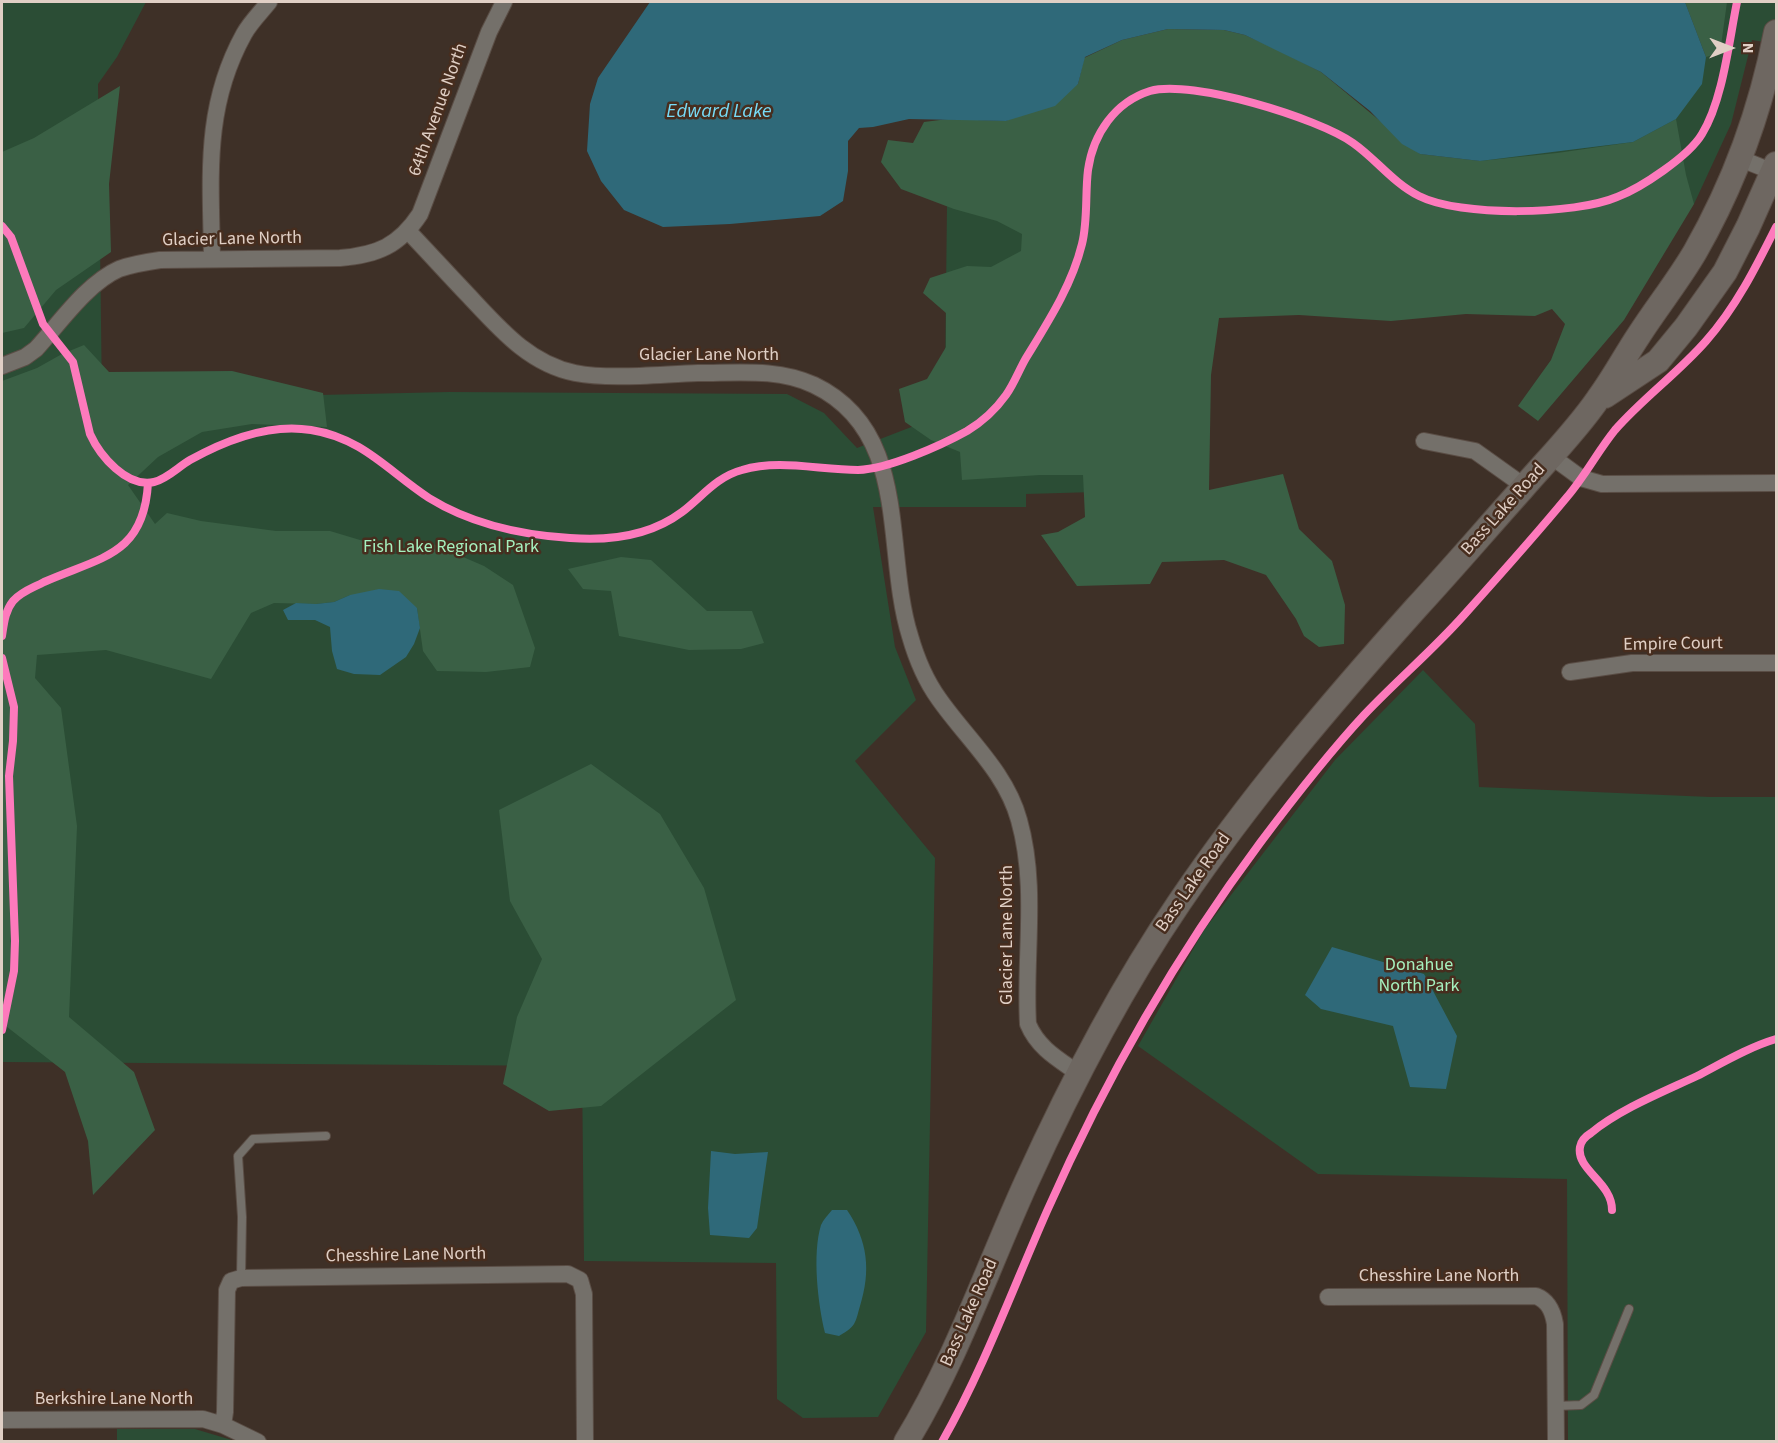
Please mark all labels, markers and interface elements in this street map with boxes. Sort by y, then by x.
north arrow [1700,18,1760,78]
street label: 64th Avenue North [405,41,473,179]
text: N [1737,43,1759,53]
water label: Edward Lake [666,101,772,125]
street label: Glacier Lane North [162,228,302,252]
street label: Glacier Lane North [639,345,779,367]
street label: Bass Lake Road [1457,460,1551,560]
park label: Fish Lake Regional Park [363,537,539,559]
street label: Empire Court [1623,633,1723,657]
street label: Bass Lake Road [1152,829,1236,937]
street label: Glacier Lane North [997,865,1019,1005]
park label: Donahue North Park [1379,955,1459,998]
street label: Chesshire Lane North [326,1244,486,1268]
street label: Bass Lake Road [937,1256,1003,1370]
street label: Chesshire Lane North [1359,1266,1519,1288]
street label: Berkshire Lane North [35,1389,193,1411]

